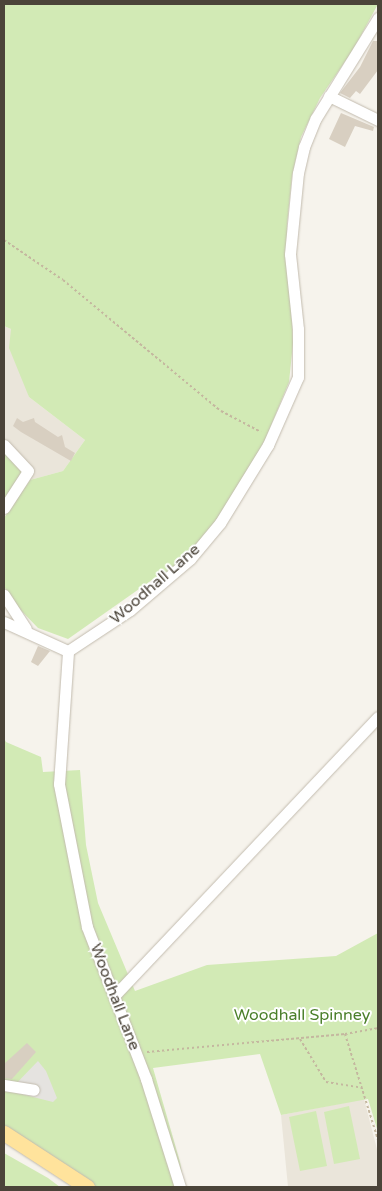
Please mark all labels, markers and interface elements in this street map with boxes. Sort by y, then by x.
street label: Woodhall Lane [106,540,204,628]
street label: Woodhall Lane [86,941,144,1053]
park label: Woodhall Spinney [234,1005,370,1025]

